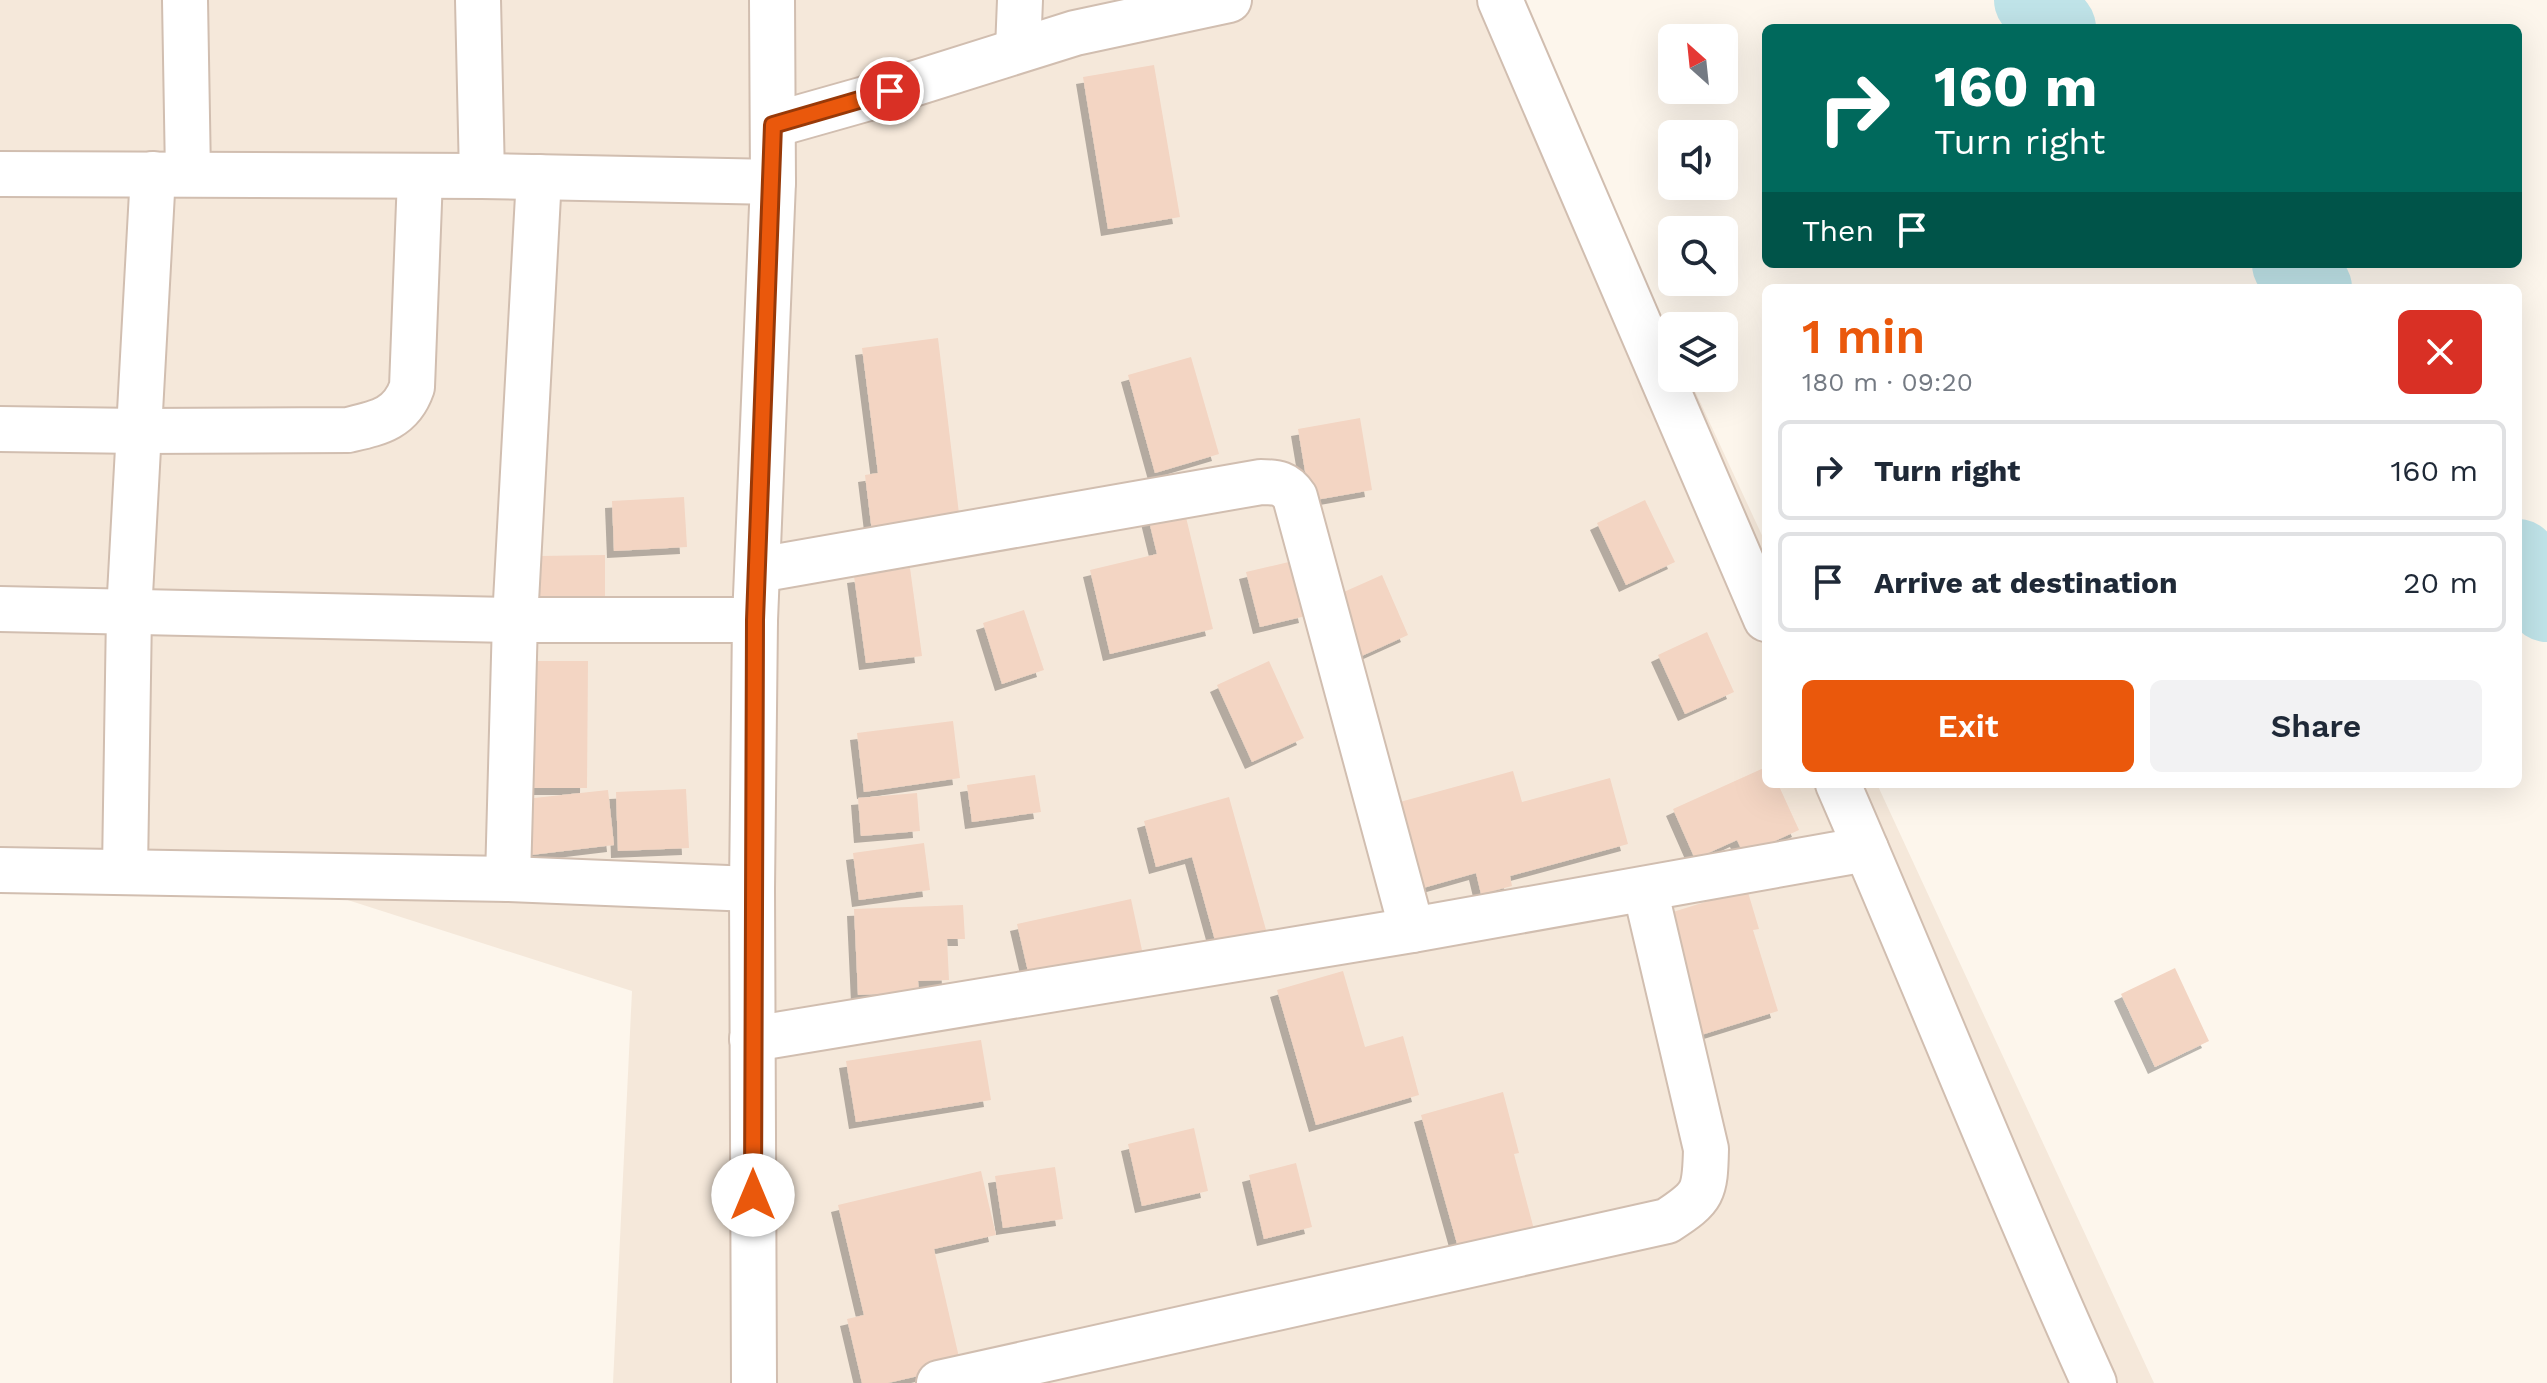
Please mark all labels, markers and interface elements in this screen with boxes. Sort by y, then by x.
north arrow [1658,24,1738,104]
map controls [1658,24,1738,392]
text: 160 m [1934,54,2097,120]
icon: right [1802,56,1906,160]
pin [856,57,924,125]
icon: arrive [868,69,912,113]
button: sound [1658,120,1738,200]
text: Turn right [1934,121,2105,163]
icon: arrive [1890,208,1934,252]
text: Then [1802,213,1874,248]
button: search [1658,216,1738,296]
text: 1 min [1802,308,1925,365]
button: close [2398,310,2482,394]
button: layers [1658,312,1738,392]
text: 180 m · 09:20 [1802,367,1973,397]
icon: right [1806,448,1850,492]
text: Turn right [1874,453,2020,488]
text: 160 m [2391,453,2478,488]
icon: arrive [1806,560,1850,604]
text: Arrive at destination [1874,565,2178,600]
text: 20 m [2403,565,2478,600]
button: Exit [1802,680,2134,772]
button: Share [2150,680,2482,772]
position arrow [711,1153,795,1237]

